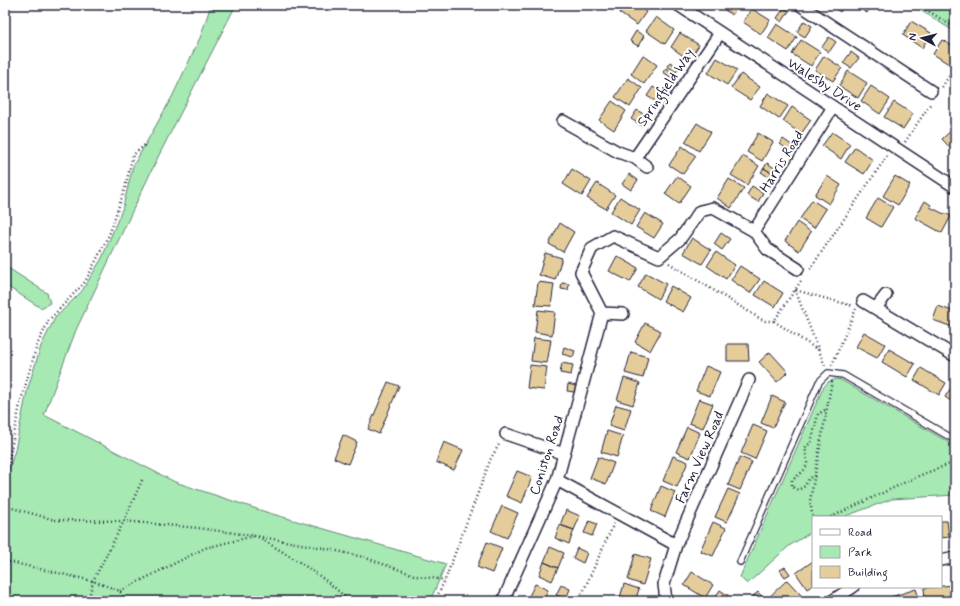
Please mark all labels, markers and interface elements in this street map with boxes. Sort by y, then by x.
north arrow [902,18,942,58]
text: N [906,32,920,41]
street label: Springfield Way [633,45,700,131]
street label: Walesby Drive [784,54,865,116]
street label: Harris Road [756,127,808,196]
street label: Farm View Road [672,409,728,506]
street label: Coniston Road [526,413,568,497]
legend [812,516,942,588]
text: Road [848,525,872,541]
text: Park [848,545,872,561]
text: Building [848,565,888,582]

